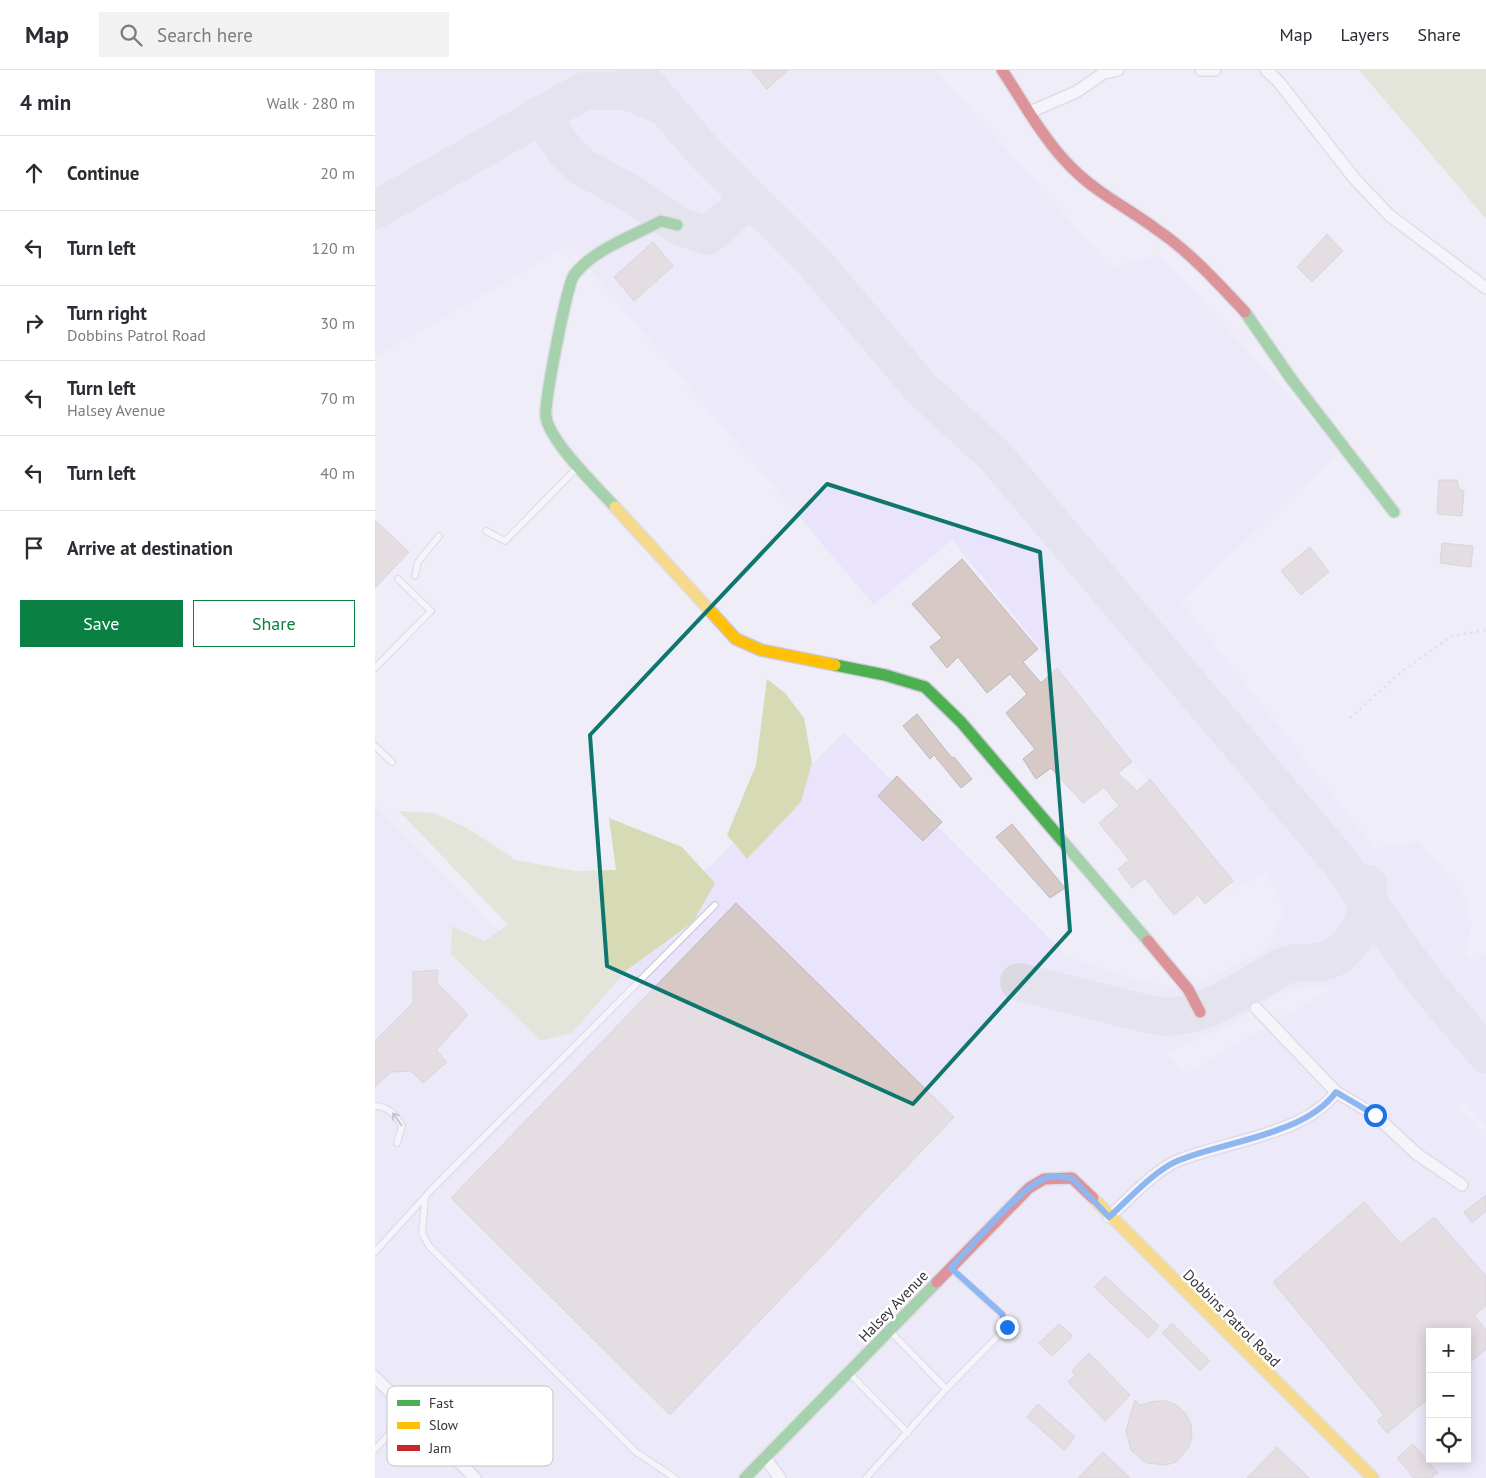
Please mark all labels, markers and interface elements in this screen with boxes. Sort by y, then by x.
search box [99,12,449,57]
text: Map [25,19,69,50]
icon: search [117,21,145,49]
text: Search here [157,23,253,47]
text: Map [1280,23,1312,46]
text: Layers [1340,23,1389,46]
text: Share [1417,23,1461,46]
text: 4 min [20,89,71,116]
text: Walk · 280 m [266,93,355,113]
icon: ahead [20,159,48,187]
text: Continue [67,161,139,185]
text: 20 m [320,163,355,183]
icon: left [20,234,48,262]
text: Turn left [67,236,136,260]
text: 120 m [312,238,355,258]
text: Turn right [67,301,147,325]
icon: right [20,309,48,337]
text: 30 m [320,313,355,333]
text: Dobbins Patrol Road [67,325,206,345]
text: Turn left [67,376,136,400]
icon: left [20,384,48,412]
text: 70 m [320,388,355,408]
text: Halsey Avenue [67,400,165,420]
icon: left [20,459,48,487]
text: Turn left [67,461,136,485]
text: 40 m [320,463,355,483]
icon: arrive [20,534,48,562]
text: Arrive at destination [67,536,233,560]
button: Save [20,600,183,647]
button: Share [193,600,355,647]
route start [1364,1104,1387,1127]
one-way arrow [392,1112,402,1126]
street label: Dobbins Patrol Road [1179,1265,1285,1371]
street label: Halsey Avenue [854,1266,932,1346]
route end [996,1316,1019,1339]
map controls [1426,1328,1471,1463]
button: + [1426,1328,1471,1373]
button: − [1426,1373,1471,1418]
legend [387,1386,553,1466]
text: Fast [429,1394,454,1412]
text: Slow [429,1416,459,1434]
button: locate [1426,1418,1471,1463]
text: Jam [428,1439,451,1457]

